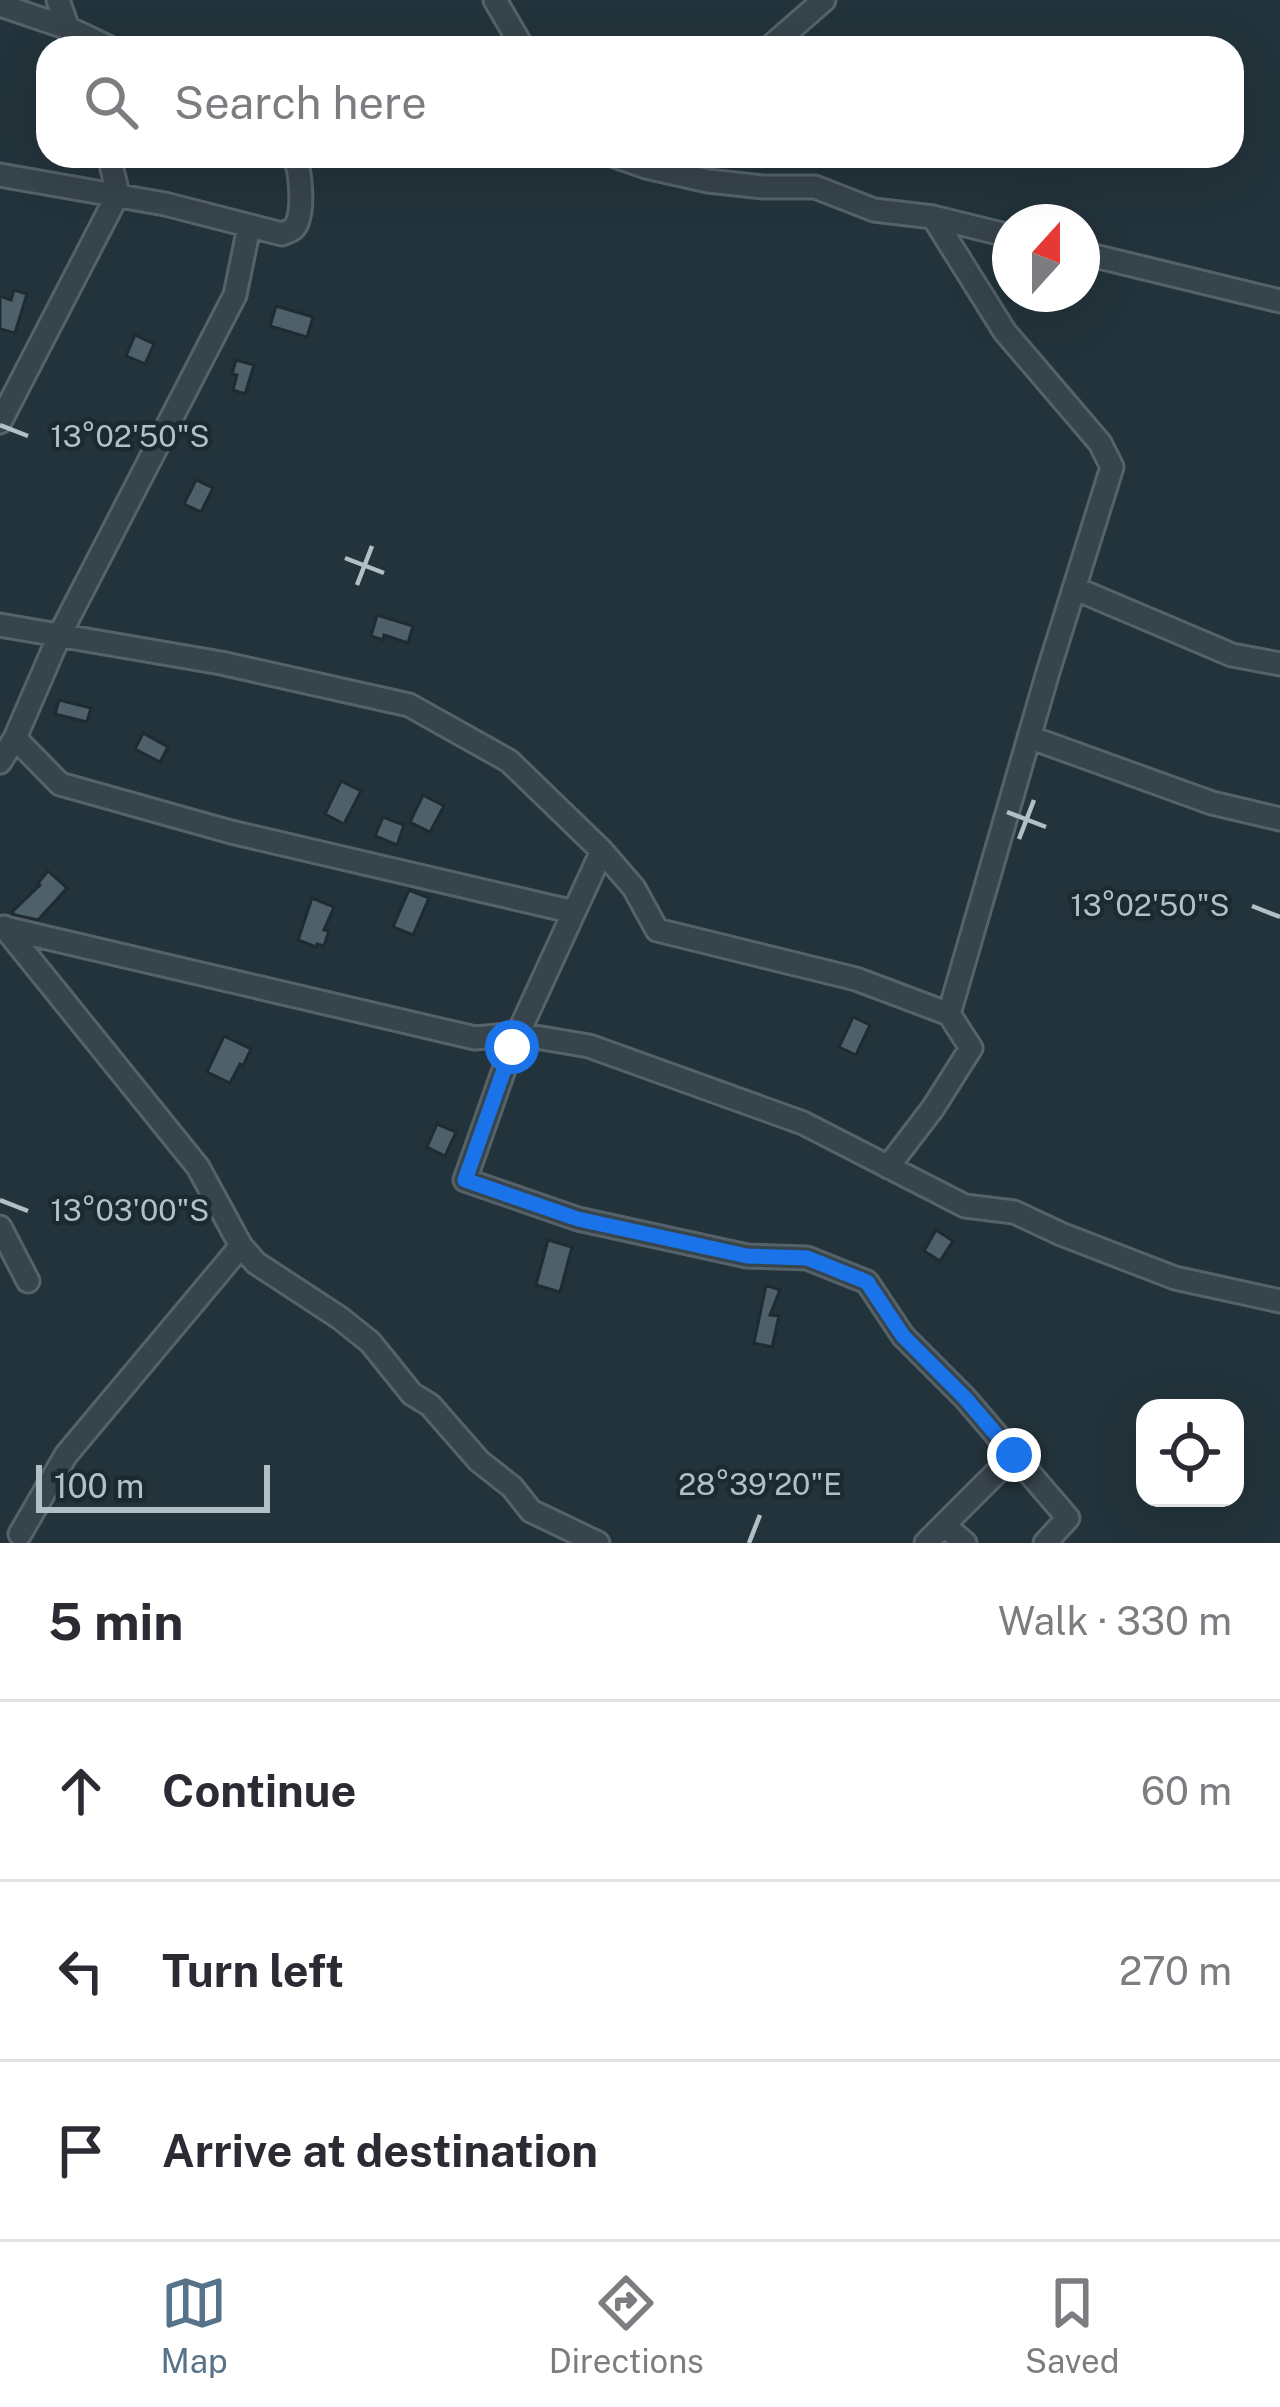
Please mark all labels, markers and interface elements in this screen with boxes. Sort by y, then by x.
search box [36,36,1244,168]
icon: search [78,69,144,135]
text: Search here [174,76,427,129]
north arrow [992,204,1100,312]
text: 13°02'50"S [50,418,210,454]
text: 13°02'50"S [1070,887,1230,923]
route start [485,1020,539,1074]
text: 13°03'00"S [51,1192,209,1228]
map controls [1136,1399,1244,1507]
button: locate [1136,1399,1244,1507]
route end [987,1428,1041,1482]
scale bar [36,1459,270,1512]
text: 28°39'20"E [678,1466,842,1502]
text: 100 m [54,1467,144,1505]
text: 5 min [48,1592,184,1651]
text: Walk · 330 m [998,1598,1232,1644]
icon: ahead [48,1758,114,1824]
text: Continue [162,1764,356,1817]
text: 60 m [1141,1768,1232,1814]
icon: left [48,1938,114,2004]
text: Turn left [162,1944,344,1997]
text: 270 m [1119,1948,1232,1994]
icon: arrive [48,2118,114,2184]
text: Arrive at destination [162,2124,598,2177]
tab: Map [161,2270,228,2380]
tab: Directions [549,2270,704,2380]
tab: Saved [1025,2270,1119,2380]

